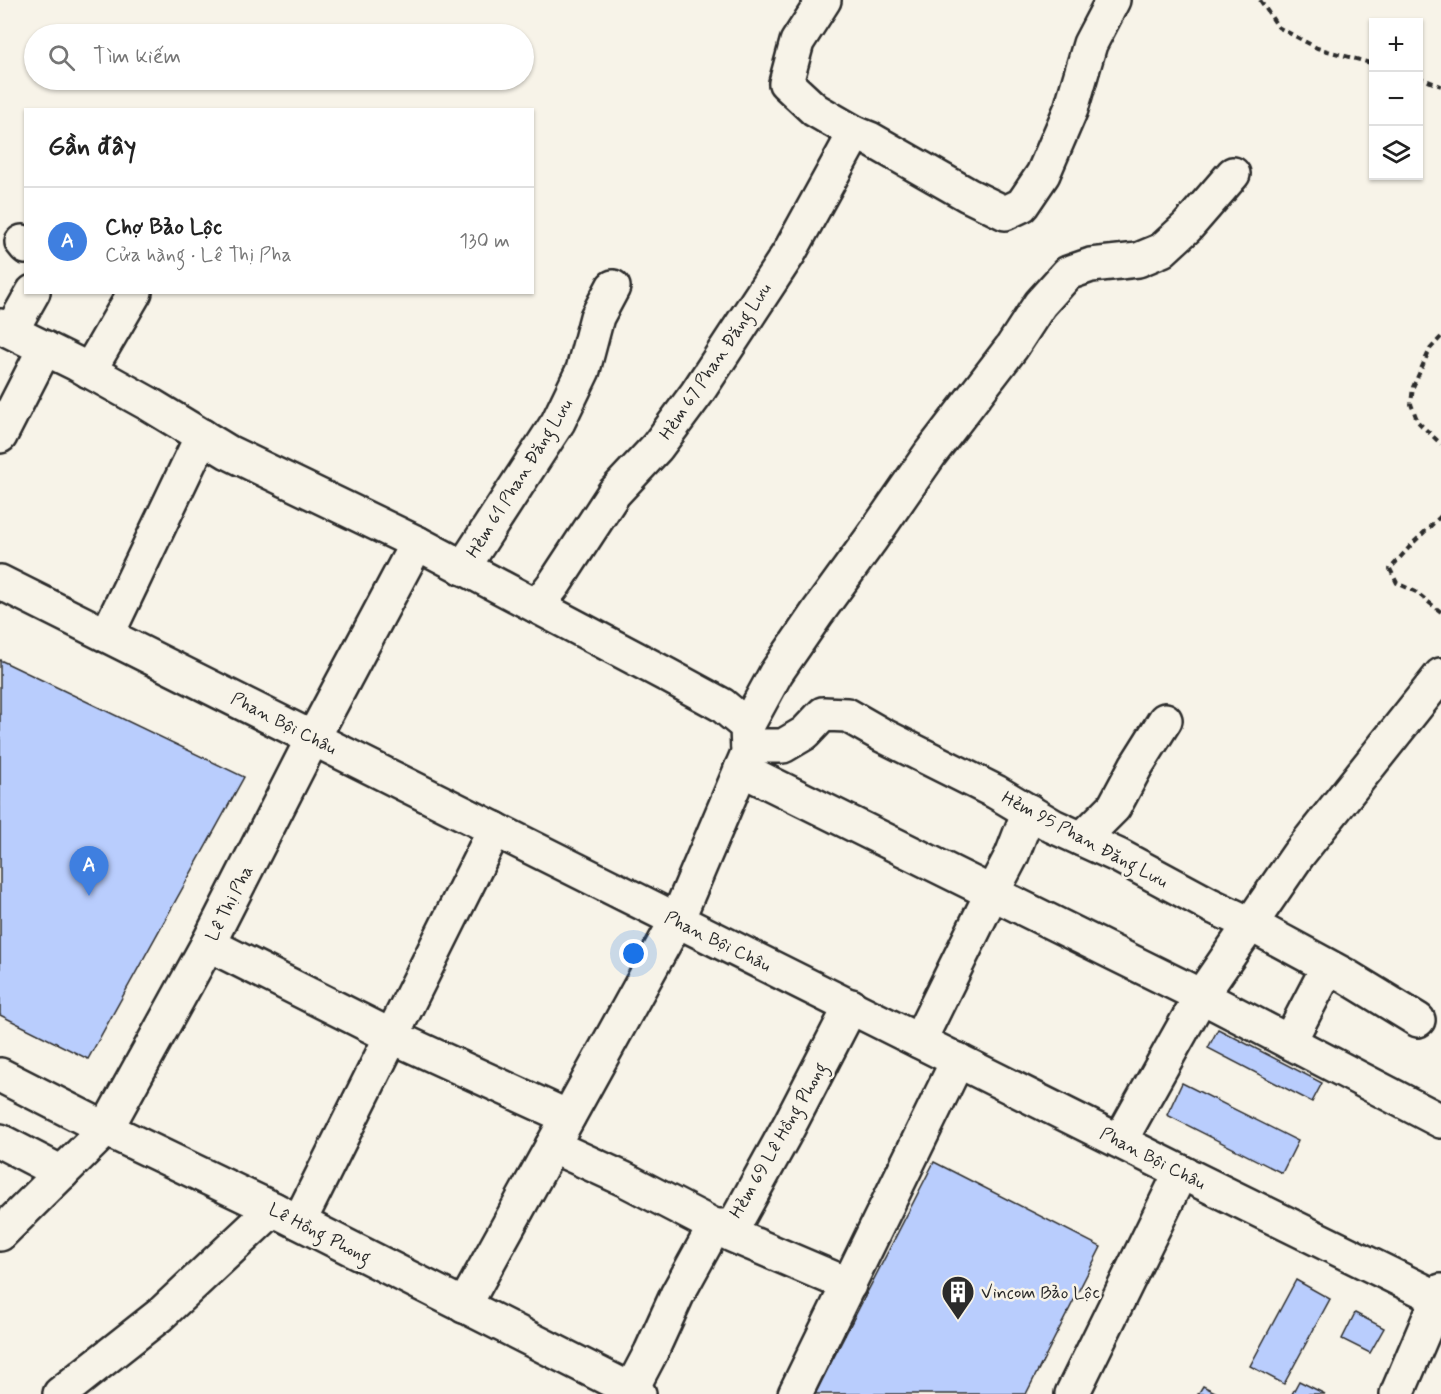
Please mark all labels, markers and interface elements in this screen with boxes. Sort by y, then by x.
map controls [1369,18,1423,180]
button: + [1369,18,1423,72]
search box [24,24,534,90]
icon: search [45,41,78,74]
text: Tìm kiếm [93,43,181,71]
button: − [1369,72,1423,126]
button: layers [1369,126,1423,180]
text: Gần đây [48,130,136,164]
text: Chợ Bảo Lộc [105,214,222,242]
text: A [61,228,74,255]
text: 130 m [459,228,510,255]
text: Cửa hàng · Lê Thị Pha [105,242,292,269]
street label: Hẻm 67 Phan Đăng Lưu [654,278,779,446]
street label: Hẻm 61 Phan Đăng Lưu [461,394,580,564]
street label: Phan Bội Châu [227,687,340,761]
street label: Hẻm 95 Phan Đăng Lưu [996,786,1172,896]
pin: A [70,846,109,896]
street label: Lê Thị Pha [201,861,259,945]
street label: Phan Bội Châu [660,906,775,978]
your location [619,939,648,968]
street label: Hẻm 69 Lê Hồng Phong [724,1058,835,1224]
street label: Phan Bội Châu [1096,1122,1209,1196]
street label: Lê Hồng Phong [263,1198,375,1272]
building icon: Vincom Bảo Lộc [940,1274,976,1321]
place label: Vincom Bảo Lộc [981,1281,1100,1305]

